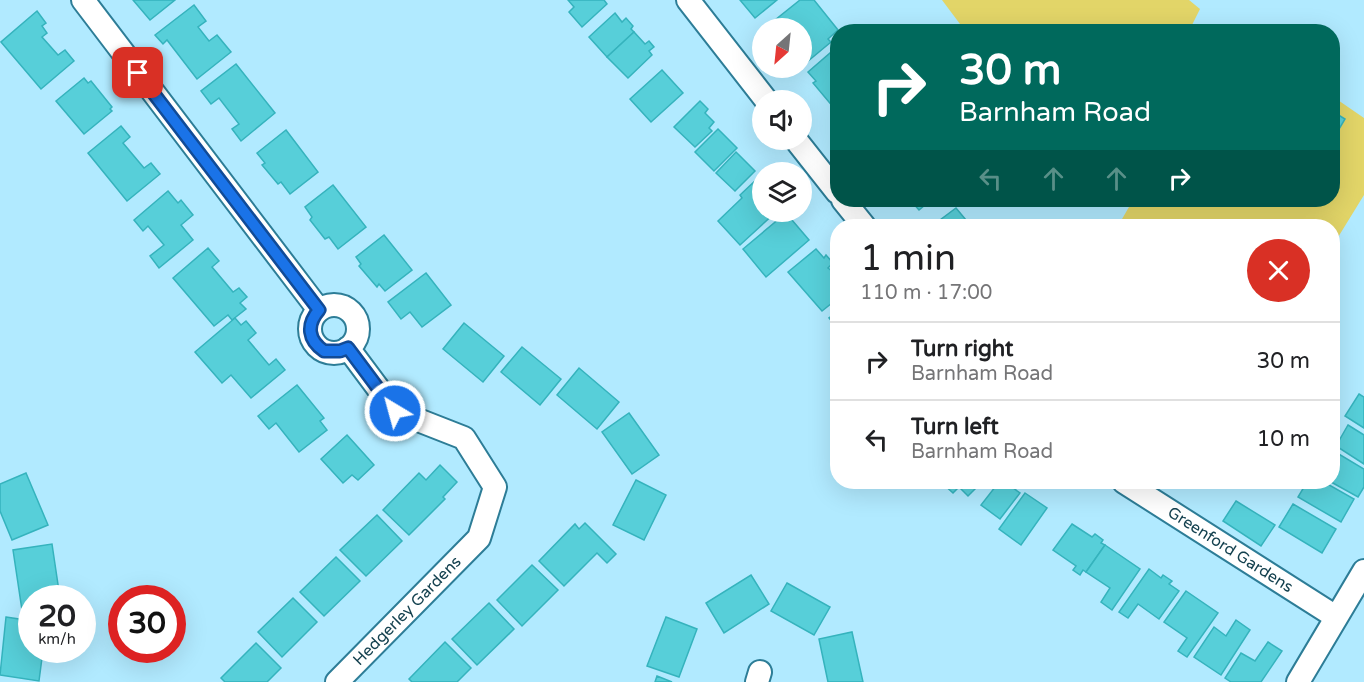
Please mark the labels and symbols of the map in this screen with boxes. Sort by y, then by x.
north arrow [752,18,812,78]
pin [112,47,163,98]
position arrow [363,379,427,443]
street label: Greenford Gardens [1164,502,1297,597]
street label: Hedgerley Gardens [349,552,465,670]
speed limit sign: 30 [108,585,186,663]

